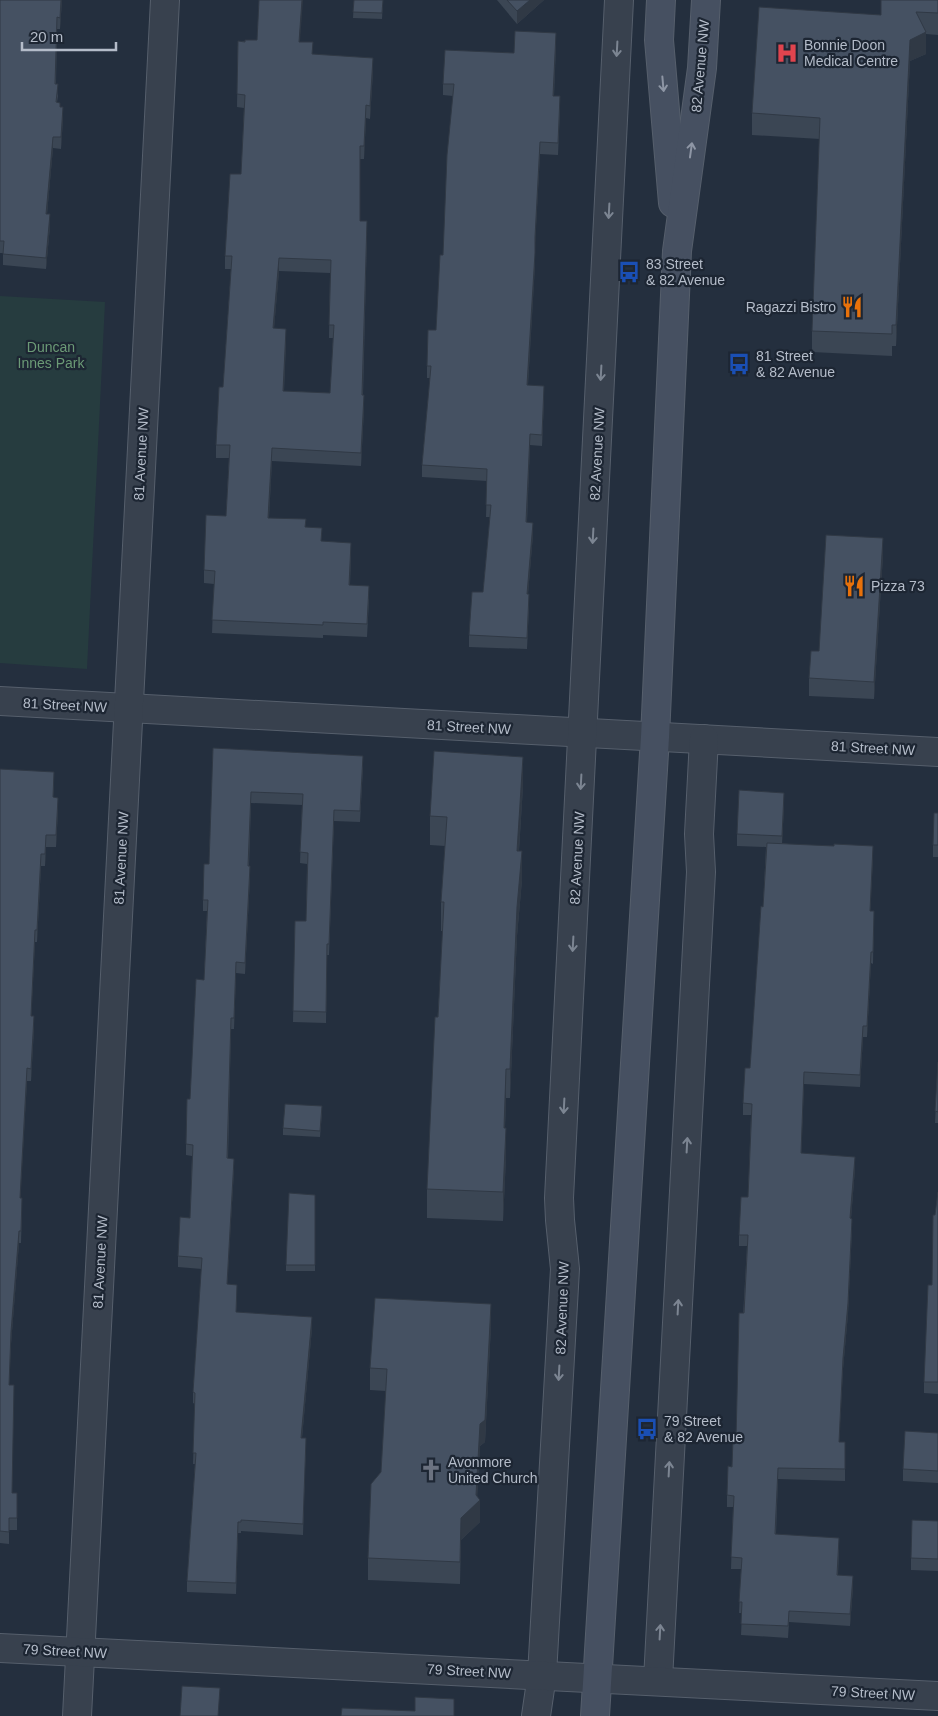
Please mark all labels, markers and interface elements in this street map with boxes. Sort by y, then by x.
street label: 82 Avenue NW [688,18,712,113]
scale bar [22,20,116,52]
text: 20 m [30,28,63,45]
place label: Bonnie Doon Medical Centre [804,37,898,69]
one-way arrow [612,40,621,56]
hospital icon: Bonnie Doon Medical Centre [774,40,800,66]
one-way arrow [658,75,667,91]
one-way arrow [686,143,696,159]
one-way arrow [604,203,613,219]
place label: 83 Street & 82 Avenue [646,256,725,288]
bus stop icon: 83 Street & 82 Avenue [616,259,642,285]
restaurant icon: Ragazzi Bistro [839,294,865,320]
place label: Ragazzi Bistro [746,299,836,315]
park label: Duncan Innes Park [18,339,85,371]
place label: 81 Street & 82 Avenue [756,348,835,380]
bus stop icon: 81 Street & 82 Avenue [726,351,752,377]
one-way arrow [596,365,606,381]
street label: 81 Avenue NW [131,406,151,501]
street label: 82 Avenue NW [587,406,607,501]
one-way arrow [589,527,598,543]
restaurant icon: Pizza 73 [841,573,867,599]
place label: Pizza 73 [871,578,925,594]
street label: 81 Street NW [23,695,108,715]
street label: 81 Street NW [427,717,512,737]
street label: 81 Street NW [831,738,916,758]
one-way arrow [577,773,586,789]
street label: 81 Avenue NW [111,810,131,905]
street label: 82 Avenue NW [567,810,587,905]
one-way arrow [568,936,577,952]
one-way arrow [559,1098,569,1114]
one-way arrow [682,1137,691,1153]
street label: 81 Avenue NW [90,1214,110,1309]
street label: 82 Avenue NW [552,1260,572,1355]
one-way arrow [673,1299,682,1315]
one-way arrow [554,1365,563,1381]
place label: 79 Street & 82 Avenue [664,1413,743,1445]
bus stop icon: 79 Street & 82 Avenue [634,1416,660,1442]
place label: Avonmore United Church [448,1454,538,1486]
church icon: Avonmore United Church [418,1457,444,1483]
one-way arrow [665,1462,674,1478]
one-way arrow [656,1624,665,1640]
street label: 79 Street NW [23,1641,108,1661]
street label: 79 Street NW [427,1661,512,1681]
street label: 79 Street NW [831,1683,916,1703]

